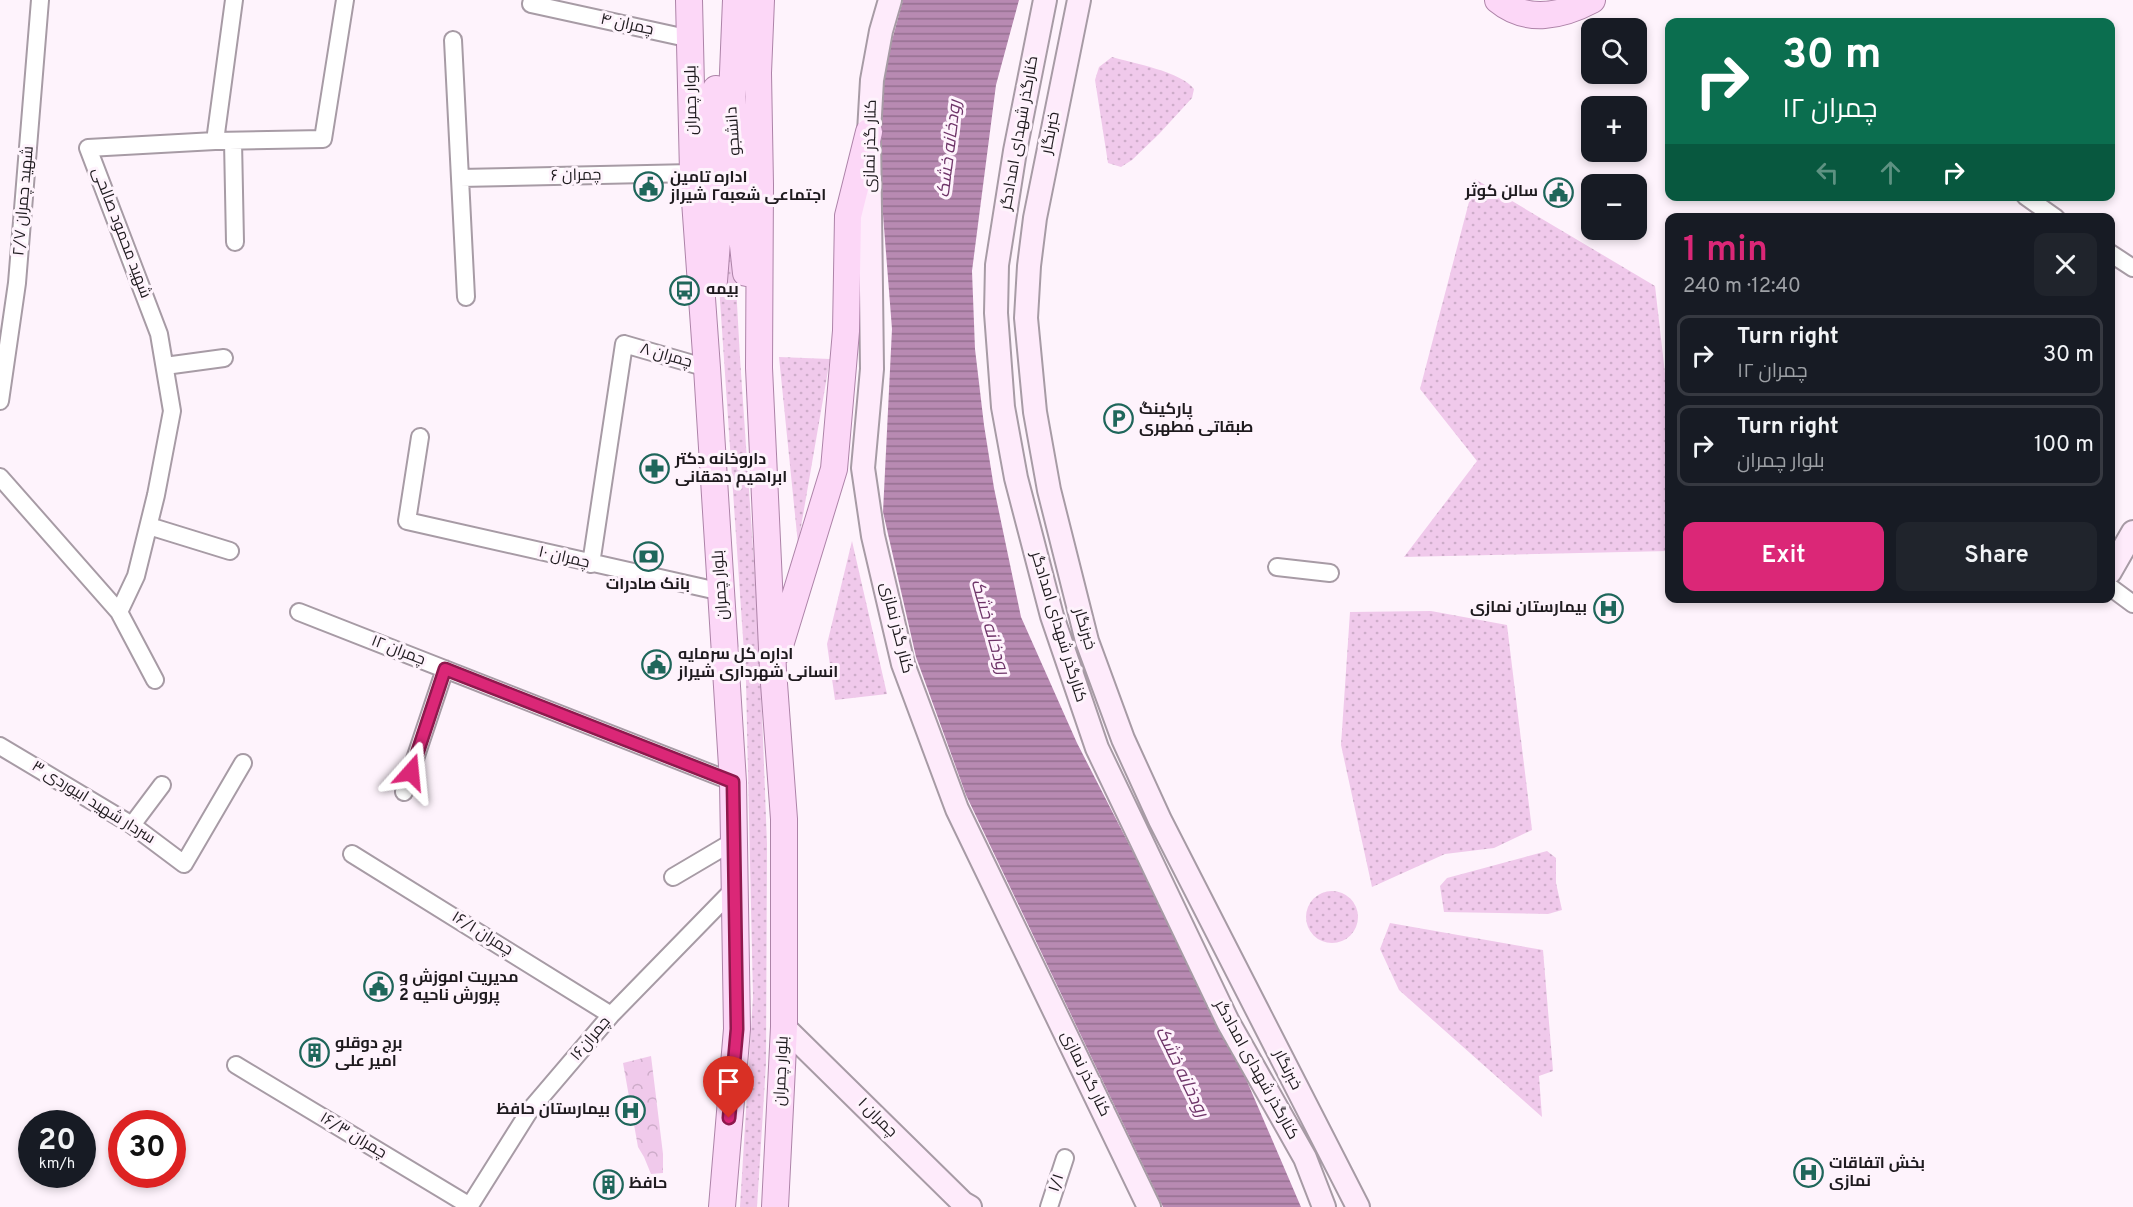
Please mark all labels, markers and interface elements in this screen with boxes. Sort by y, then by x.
street label: ۴ چمران [599,10,655,40]
map controls [1581,18,1647,240]
button: search [1581,18,1647,84]
text: 30 m [1782,30,1881,83]
icon: right [1683,42,1761,120]
street label: کنارگذر شهدای امدادگر [996,54,1043,213]
street label: بلوار چمران [681,65,703,135]
text: ۱۲ چمران [1782,93,1877,127]
button: + [1581,96,1647,162]
water label: رودخانه خشک [933,98,968,199]
street label: کنار گذر نمازی [860,99,882,193]
street label: دانشجو [722,106,746,156]
street label: خبرنگار [1037,110,1065,157]
street label: ۲/۷ شهید چمران [9,145,39,257]
icon: left [1811,156,1844,189]
icon: ahead [1874,156,1907,189]
icon: right [1937,156,1970,189]
street label: شهید محمود صالحی [87,165,155,301]
street label: ۶ چمران [550,166,602,186]
place label: اداره تامین اجتماعی شعبه۲ شیراز [669,168,826,206]
public building icon: اداره تامین اجتماعی شعبه۲ شیراز [633,171,665,203]
button: − [1581,174,1647,240]
public building icon: سالن کوثر [1543,176,1575,208]
place label: سالن کوثر [1464,182,1538,202]
text: 1 min [1683,228,1768,274]
button: close [2034,233,2097,296]
bus stop icon: بیمه [669,274,701,306]
text: 240 m · 12:40 [1683,274,1801,300]
place label: بیمه [706,280,739,300]
text: Turn right [1737,324,1839,351]
street label: ۸ چمران [638,339,694,373]
icon: right [1686,339,1719,372]
text: 30 m [2043,342,2094,369]
text: ۱۲ چمران [1737,359,1808,385]
place label: پارکینگ طبقاتی مطهری [1139,400,1253,438]
parking icon: پارکینگ طبقاتی مطهری [1102,403,1134,435]
text: Turn right [1737,414,1839,441]
icon: right [1686,429,1719,462]
text: 100 m [2034,432,2094,459]
text: بلوار چمران [1737,449,1825,475]
place label: داروخانه دکتر ابراهیم دهقانی [674,450,787,488]
pharmacy icon: داروخانه دکتر ابراهیم دهقانی [638,453,670,485]
button: Exit [1683,522,1884,591]
button: Share [1896,522,2097,591]
bank icon: بانک صادرات [632,541,664,573]
street label: ۱۰ چمران [536,542,592,574]
street label: کنارگذر شهدای امدادگر [1025,548,1090,705]
street label: بلوار چمران [709,549,733,621]
place label: بانک صادرات [606,575,690,595]
water label: رودخانه خشک [964,577,1014,678]
street label: کنار گذر نمازی [875,580,917,676]
hospital icon: بیمارستان نمازی [1592,592,1624,624]
place label: بیمارستان نمازی [1470,598,1587,618]
street label: خبرنگار [1068,605,1100,652]
street label: ۱۲ چمران [368,632,428,670]
place label: اداره کل سرمایه انسانی شهرداری شیراز [677,645,838,683]
public building icon: اداره کل سرمایه انسانی شهرداری شیراز [641,648,673,680]
position arrow [379,740,443,804]
street label: ۳ سردار شهید ابیوردی [28,757,158,849]
street label: ۱۶/۱ چمران [448,907,516,961]
place label: مدیریت اموزش و پرورش ناحیه 2 [399,968,518,1006]
public building icon: مدیریت اموزش و پرورش ناحیه 2 [362,971,394,1003]
street label: کنارگذر شهدای امدادگر [1209,996,1303,1143]
street label: چمران۱۶ [567,1013,615,1065]
water label: رودخانه خشک [1149,1023,1213,1122]
street label: کنار گذر نمازی [1056,1028,1114,1120]
place label: برج دوقلو امیر علی [335,1034,402,1072]
street label: بلوار چمران [770,1035,794,1107]
building icon: برج دوقلو امیر علی [298,1037,330,1069]
street label: خبرنگار [1268,1045,1306,1094]
pin [703,1056,754,1118]
icon: arrive [712,1065,745,1098]
hospital icon: بیمارستان حافظ [615,1094,647,1126]
street label: چمران ۱ [853,1094,901,1142]
place label: بیمارستان حافظ [497,1100,610,1120]
street label: ۱۶/۳ چمران [316,1108,390,1164]
speed limit sign: 30 [108,1110,186,1188]
text: 20 [38,1123,76,1160]
place label: بخش اتفاقات نمازی [1829,1154,1925,1192]
text: km/h [39,1155,75,1174]
hospital icon: بخش اتفاقات نمازی [1792,1157,1824,1189]
building icon: حافظ [592,1168,624,1200]
street label: ۱/۱ [1045,1171,1069,1195]
place label: حافظ [629,1174,667,1194]

